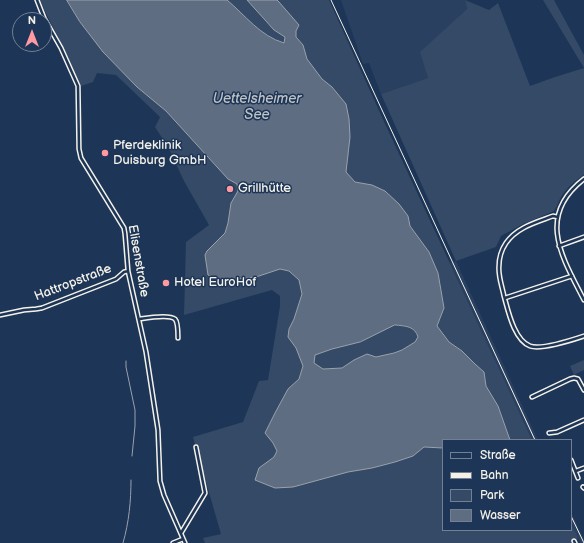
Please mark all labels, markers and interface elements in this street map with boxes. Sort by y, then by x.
north arrow [12,12,52,52]
text: N [28,14,36,27]
water label: Uettelsheimer See [213,91,301,124]
place label: Pferdeklinik Duisburg GmbH [113,138,207,169]
marker: Pferdeklinik Duisburg GmbH [100,148,110,158]
place label: Grillhütte [238,181,291,197]
marker: Grillhütte [225,184,235,194]
street label: Elisenstraße [124,224,152,298]
street label: Hattropstraße [32,261,114,305]
place label: Hotel EuroHof [174,275,257,291]
marker: Hotel EuroHof [161,278,171,288]
legend [442,439,572,531]
text: Straße [480,448,516,463]
text: Bahn [480,468,508,483]
text: Park [480,488,504,503]
text: Wasser [480,508,520,523]

